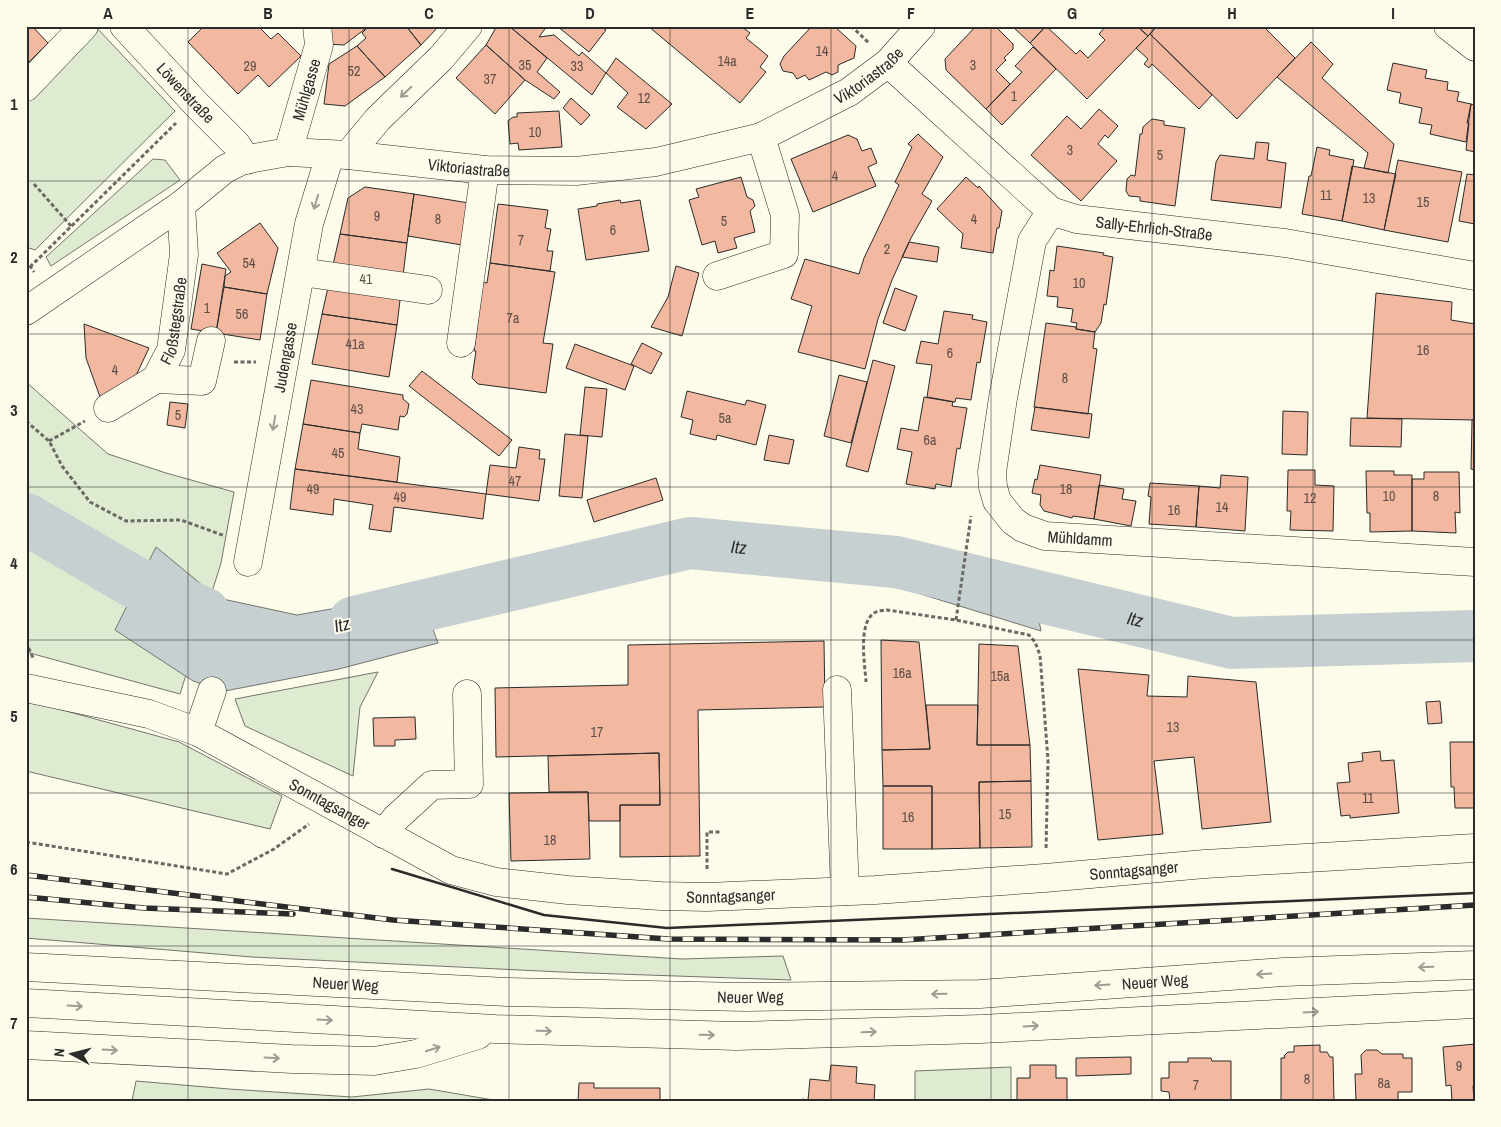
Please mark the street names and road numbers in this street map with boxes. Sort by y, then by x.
street label: Viktoriastraße [830,42,908,109]
street label: Mühlgasse [287,56,325,123]
street label: Löwenstraße [152,58,220,128]
street label: Viktoriastraße [427,153,510,181]
street label: Sally-Ehrlich-Straße [1094,210,1214,246]
street label: Floßstegstraße [154,276,192,368]
street label: Judengasse [268,321,302,394]
street label: Mühldamm [1047,525,1113,551]
street label: Sonntagsanger [285,773,375,835]
street label: Sonntagsanger [1088,855,1180,885]
street label: Sonntagsanger [686,883,776,908]
street label: Neuer Weg [1121,968,1189,995]
street label: Neuer Weg [312,971,380,996]
street label: Neuer Weg [717,985,784,1008]

